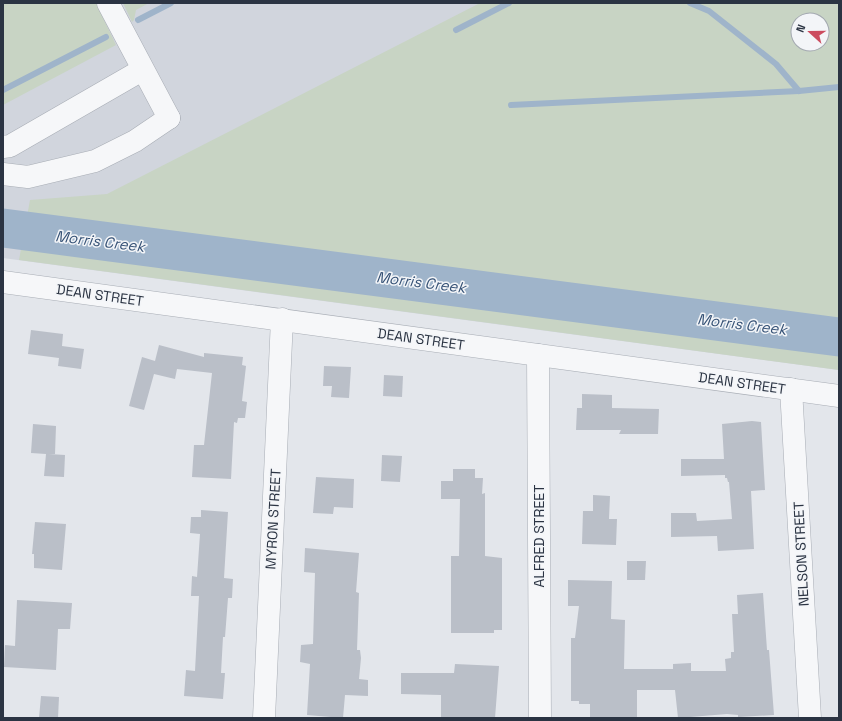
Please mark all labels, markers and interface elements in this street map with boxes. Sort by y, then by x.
north arrow [790,12,830,52]
text: N [793,22,809,34]
water label: Morris Creek [54,226,148,256]
water label: Morris Creek [375,267,469,297]
street label: DEAN STREET [55,280,145,310]
water label: Morris Creek [696,309,790,339]
street label: DEAN STREET [376,324,466,354]
street label: DEAN STREET [697,368,787,398]
street label: MYRON STREET [261,468,285,570]
street label: ALFRED STREET [530,485,548,587]
street label: NELSON STREET [789,501,813,607]

